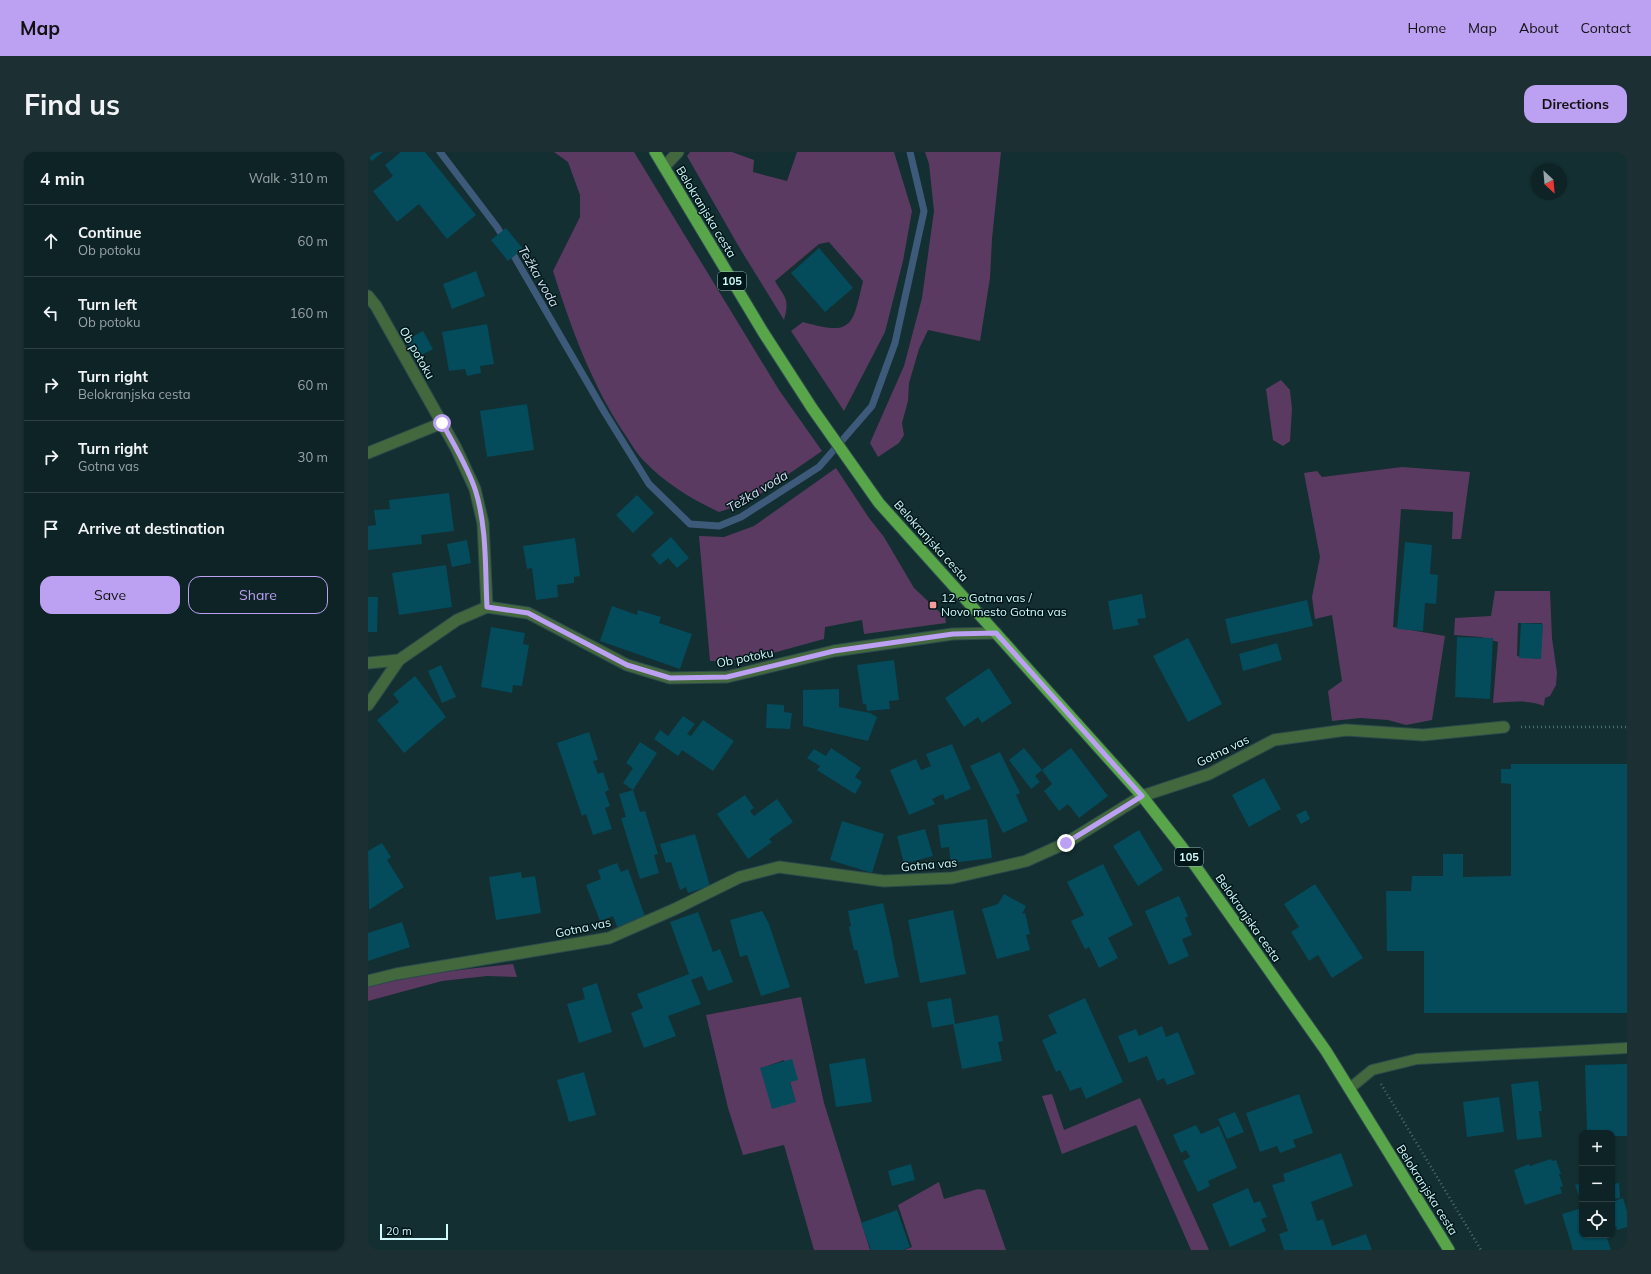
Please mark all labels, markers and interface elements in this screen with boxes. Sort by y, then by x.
text: Map [20,16,60,40]
text: Home [1407,19,1446,37]
text: Map [1468,19,1497,37]
text: About [1519,19,1559,37]
text: Contact [1581,19,1631,37]
button: Directions [1524,85,1627,123]
text: Find us [24,87,120,122]
street label: Belokranjska cesta [673,163,740,260]
north arrow [1531,164,1567,200]
text: 4 min [40,168,85,189]
text: Walk · 310 m [249,170,328,186]
text: Continue [78,223,141,242]
icon: ahead [40,230,62,252]
text: 60 m [298,233,328,249]
text: Ob potoku [78,242,141,258]
water label: Težka voda [515,242,563,310]
road number: 105 [718,272,746,290]
text: Turn left [78,295,137,314]
icon: left [40,302,62,324]
text: 160 m [290,305,328,321]
text: Ob potoku [78,314,141,330]
street label: Ob potoku [397,324,438,381]
text: Turn right [78,367,148,386]
icon: right [40,374,62,396]
text: 60 m [298,377,328,393]
text: Belokranjska cesta [78,386,191,402]
route start [433,414,451,432]
text: Turn right [78,439,148,458]
icon: right [40,446,62,468]
text: 30 m [298,449,328,465]
text: Gotna vas [78,458,139,474]
water label: Težka voda [724,466,791,515]
street label: Belokranjska cesta [891,497,972,584]
icon: arrive [40,518,62,540]
text: Arrive at destination [78,519,225,538]
button: Save [40,576,180,614]
button: Share [188,576,328,614]
place label: 12 ~ Gotna vas / Novo mesto Gotna vas [941,590,1067,619]
marker: 12 ~ Gotna vas / Novo mesto Gotna vas [928,600,938,610]
street label: Ob potoku [715,645,775,670]
street label: Gotna vas [1194,731,1252,770]
route end [1057,834,1075,852]
road number: 105 [1175,848,1203,866]
street label: Gotna vas [900,855,958,874]
street label: Belokranjska cesta [1212,871,1284,965]
street label: Gotna vas [554,914,612,941]
map controls [1579,1130,1615,1238]
button: + [1579,1130,1615,1166]
street label: Belokranjska cesta [1394,1142,1461,1238]
button: − [1579,1166,1615,1202]
button: locate [1579,1202,1615,1238]
scale bar [380,1222,448,1241]
text: 20 m [386,1224,412,1238]

